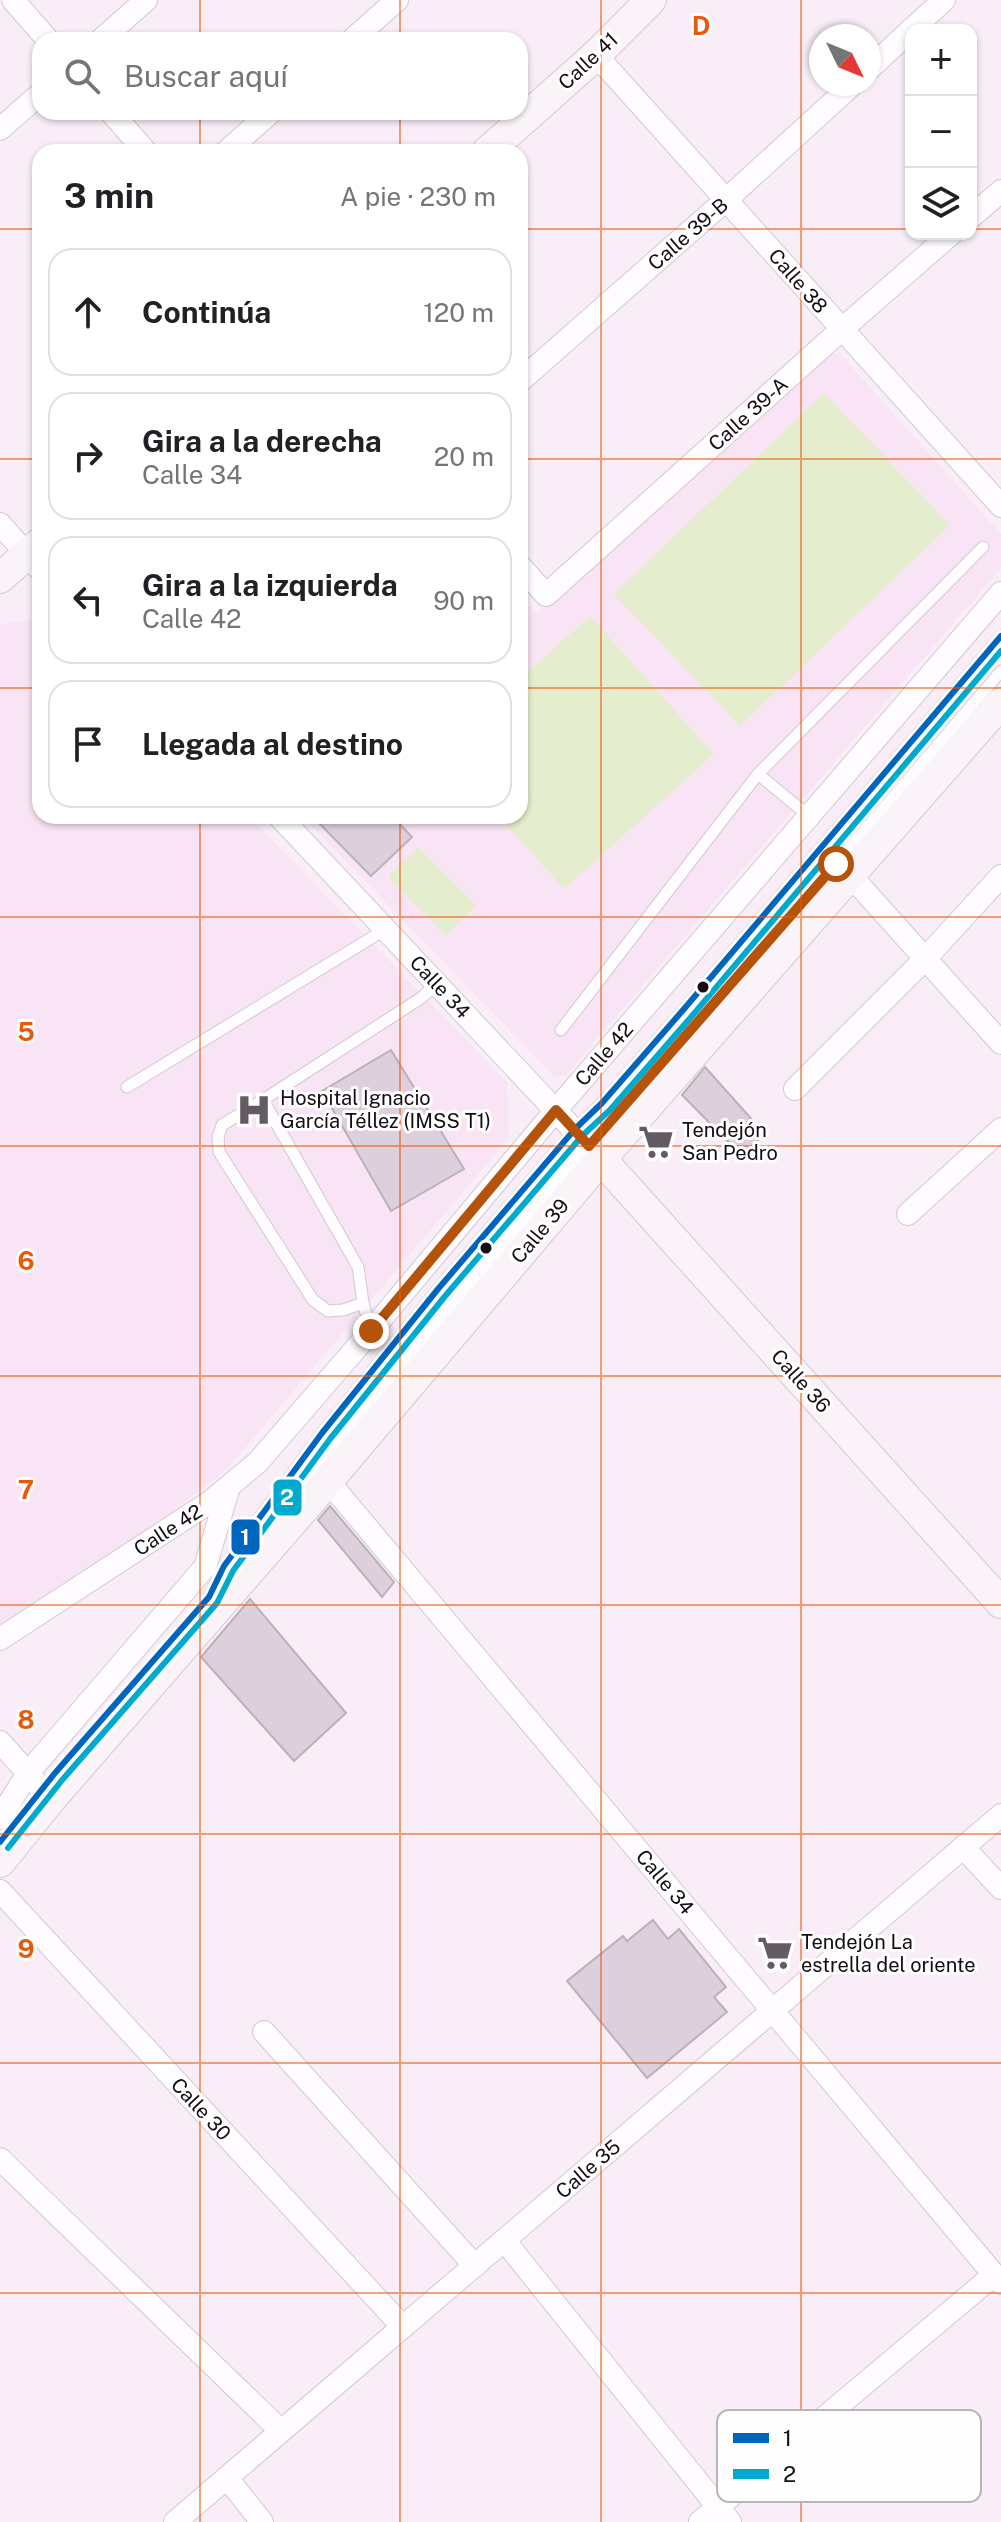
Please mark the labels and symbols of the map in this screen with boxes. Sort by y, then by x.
text: D [692,10,710,41]
north arrow [809,24,881,96]
street label: Calle 41 [553,27,623,95]
street label: Calle 39-B [643,193,733,275]
street label: Calle 38 [764,244,832,318]
street label: Calle 39-A [703,372,793,456]
route start [818,846,854,882]
street label: Calle 34 [405,951,475,1023]
unlabelled marker [695,979,711,995]
text: 5 [17,1016,35,1047]
street label: Calle 42 [570,1017,638,1091]
place label: Hospital Ignacio García Téllez (IMSS T1) [280,1086,491,1133]
hospital icon: Hospital Ignacio García Téllez (IMSS T1) [235,1091,273,1129]
place label: Tendejón San Pedro [682,1118,778,1165]
supermarket icon: Tendejón San Pedro [637,1123,675,1161]
street label: Calle 39 [506,1194,574,1268]
unlabelled marker [478,1240,494,1256]
text: 6 [17,1245,35,1276]
route end [353,1313,389,1349]
street label: Calle 36 [766,1344,836,1418]
text: 7 [18,1474,34,1505]
line badge: 2 [272,1478,303,1517]
text: 2 [280,1484,294,1510]
street label: Calle 42 [129,1499,207,1561]
line badge: 1 [230,1518,261,1556]
text: 1 [240,1524,250,1550]
text: 8 [17,1704,35,1735]
street label: Calle 34 [631,1845,699,1919]
place label: Tendejón La estrella del oriente [801,1930,976,1977]
text: 9 [17,1933,35,1964]
supermarket icon: Tendejón La estrella del oriente [756,1934,794,1972]
street label: Calle 30 [166,2073,236,2145]
street label: Calle 35 [551,2135,625,2203]
legend [717,2410,981,2502]
text: 1 [783,2425,792,2451]
text: 2 [783,2461,796,2487]

